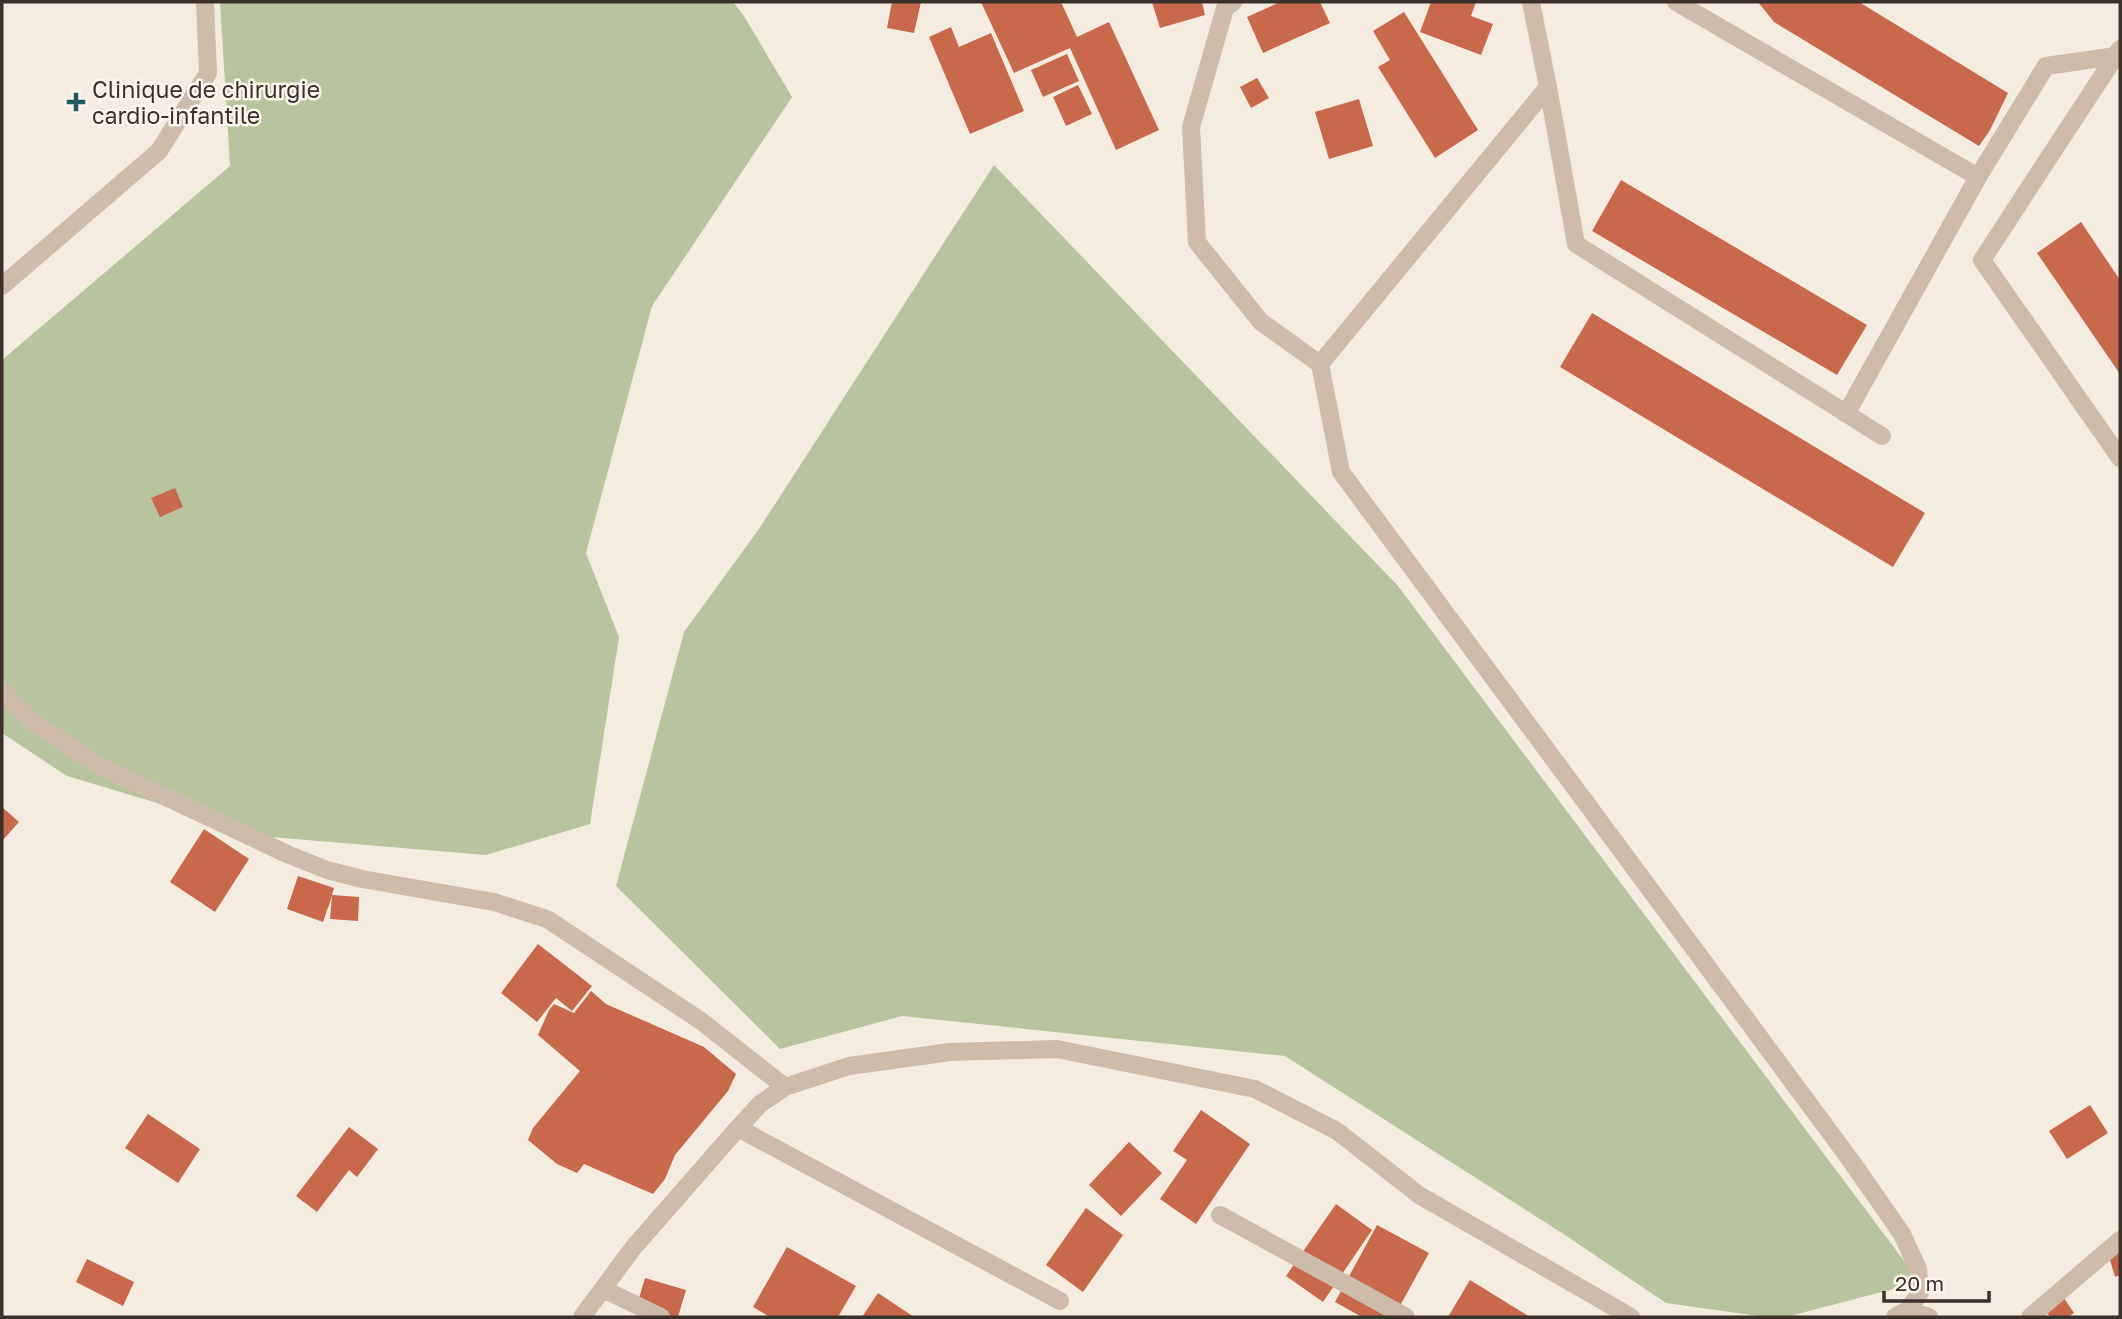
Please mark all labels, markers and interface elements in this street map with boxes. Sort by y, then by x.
place label: Clinique de chirurgie cardio-infantile [92,75,320,129]
marker: Clinique de chirurgie cardio-infantile [66,92,86,112]
scale bar [1884,1260,1989,1304]
text: 20 m [1895,1270,1944,1296]

